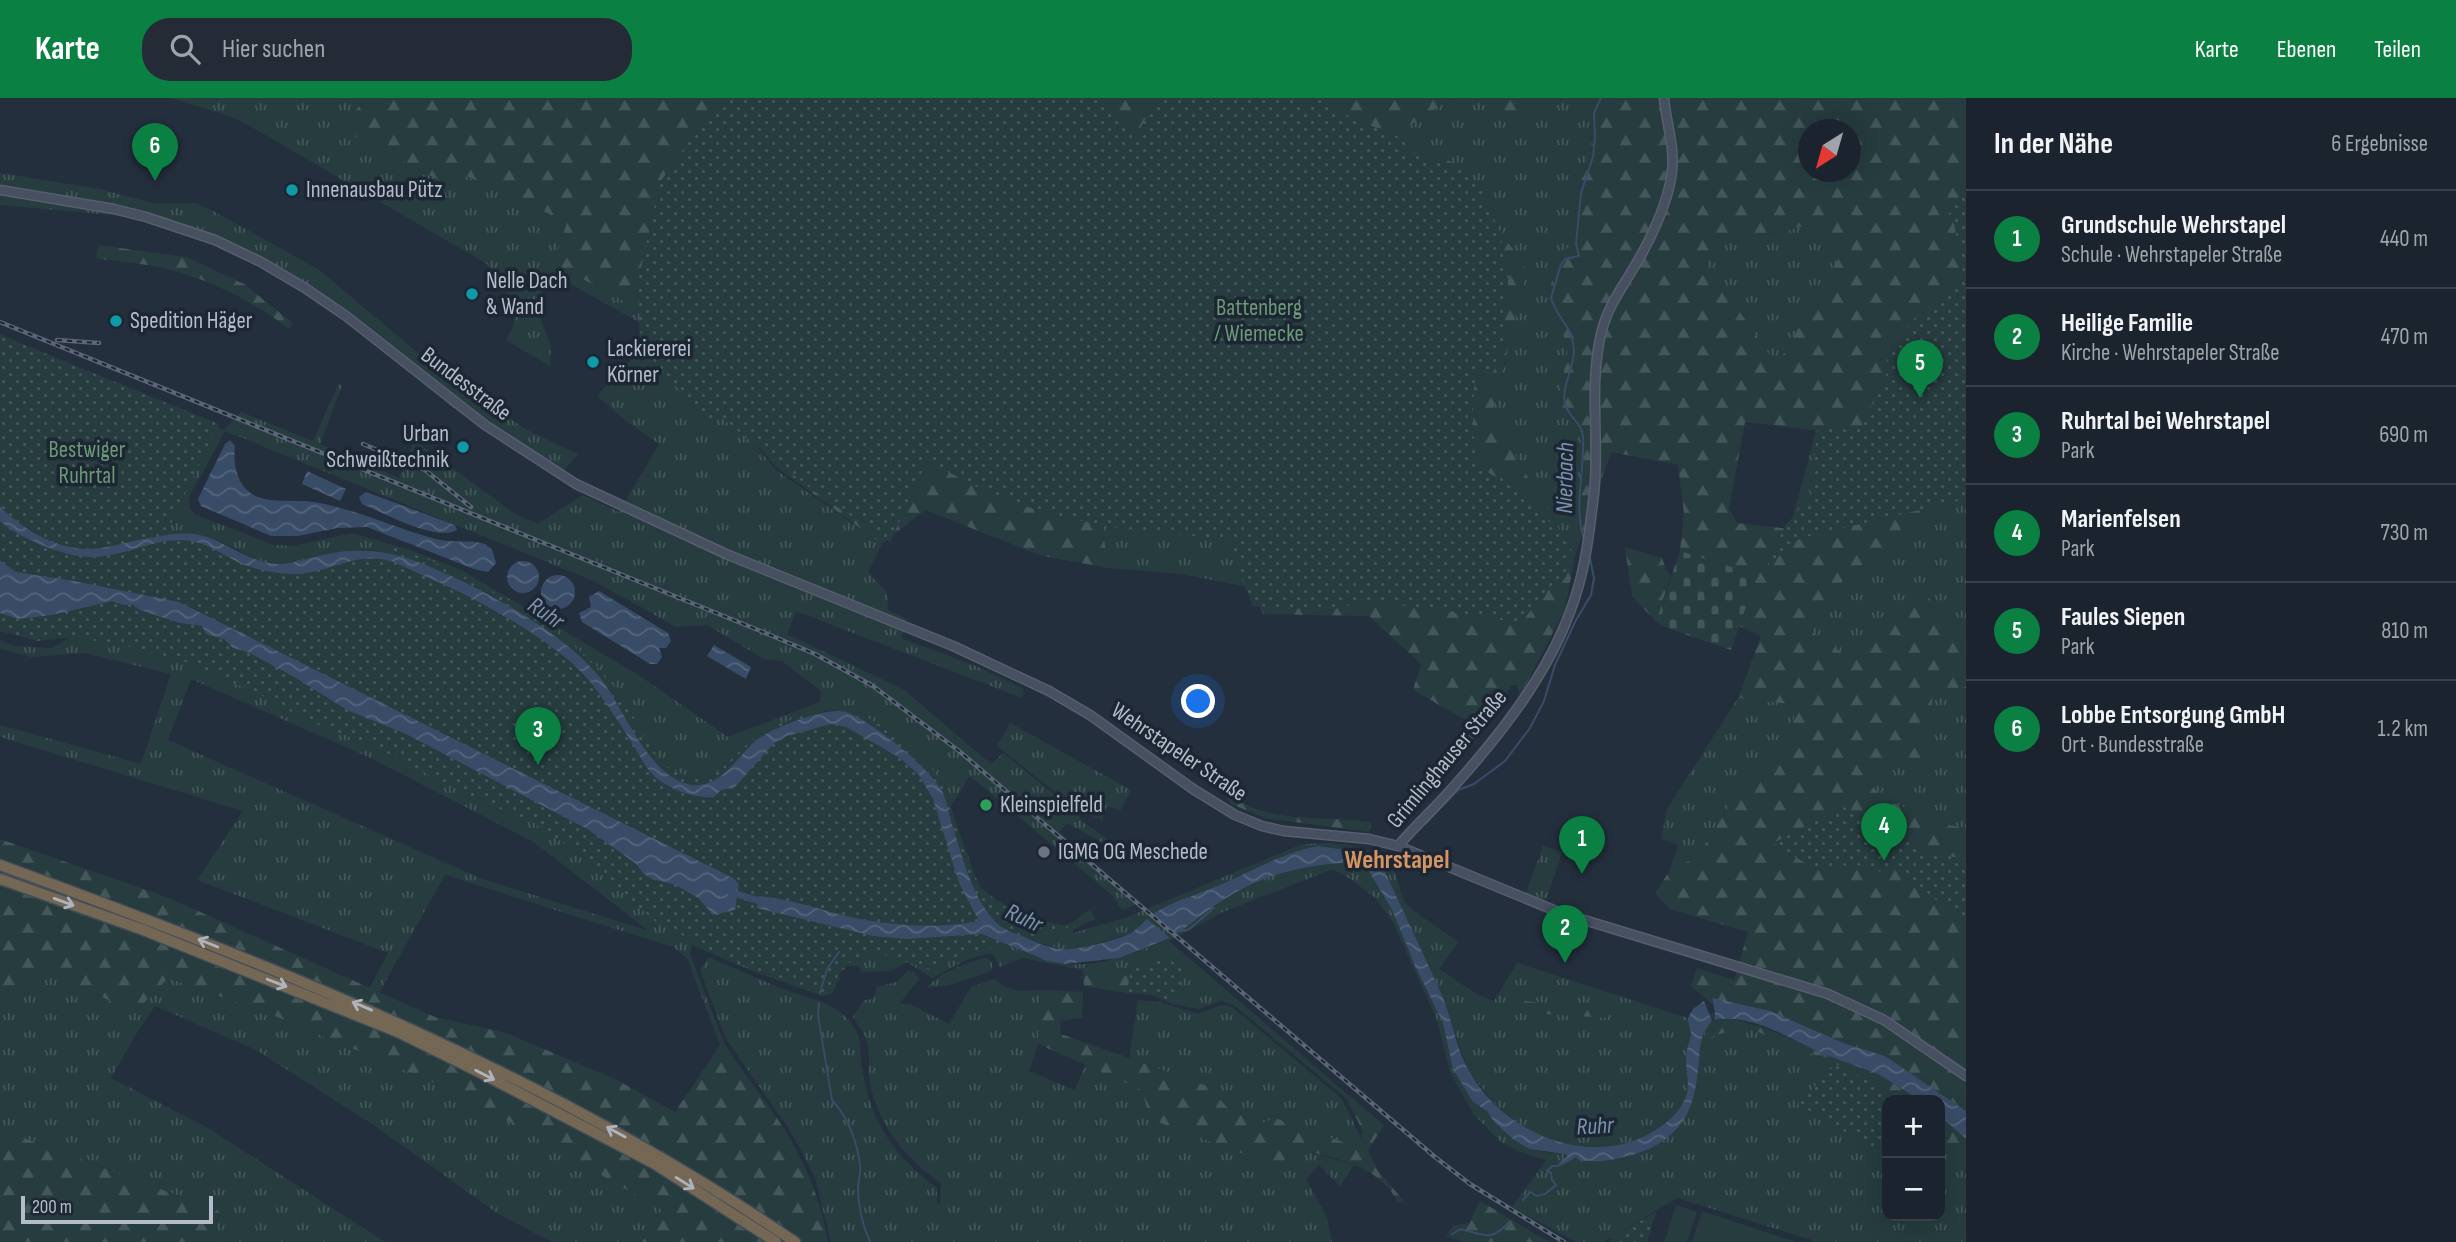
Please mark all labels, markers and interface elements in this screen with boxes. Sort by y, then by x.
search box [142,18,632,81]
text: Karte [35,29,100,69]
icon: search [166,30,204,68]
text: Hier suchen [222,34,325,65]
text: Karte [2195,35,2239,64]
text: Ebenen [2277,35,2336,64]
text: Teilen [2374,35,2421,64]
north arrow [1798,119,1861,182]
pin: 6 [132,123,178,181]
text: In der Nähe [1994,126,2113,162]
text: 6 Ergebnisse [2331,130,2428,158]
place label: Innenausbau Pütz [306,176,443,204]
marker: Innenausbau Pütz [284,182,300,198]
text: Grundschule Wehrstapel [2061,210,2286,241]
text: 1 [2012,225,2022,253]
text: 440 m [2380,225,2428,253]
text: Schule · Wehrstapeler Straße [2061,241,2282,269]
place label: Nelle Dach & Wand [486,267,568,321]
marker: Nelle Dach & Wand [464,286,480,302]
park label: Battenberg / Wiemecke [1214,294,1304,348]
place label: Spedition Häger [130,307,253,335]
text: Heilige Familie [2061,308,2193,339]
marker: Spedition Häger [108,313,124,329]
text: 2 [2012,323,2022,351]
text: 470 m [2381,323,2428,351]
place label: Lackiererei Körner [607,335,691,389]
text: Kirche · Wehrstapeler Straße [2061,339,2280,367]
pin: 5 [1897,340,1943,398]
street label: Bundesstraße [415,341,517,427]
marker: Lackiererei Körner [585,354,601,370]
text: Ruhrtal bei Wehrstapel [2061,406,2270,437]
place label: Urban Schweißtechnik [326,420,449,474]
text: 3 [2012,421,2022,449]
text: 690 m [2379,421,2428,449]
park label: Bestwiger Ruhrtal [49,436,126,490]
text: Park [2061,437,2095,465]
marker: Urban Schweißtechnik [455,439,471,455]
water label: Nierbach [1550,442,1580,514]
text: Marienfelsen [2061,504,2181,535]
text: 4 [2012,519,2022,547]
text: 730 m [2380,519,2428,547]
text: Park [2061,535,2095,563]
water label: Ruhr [522,591,571,636]
text: Faules Siepen [2061,602,2185,633]
text: 5 [2012,617,2022,645]
text: 810 m [2381,617,2428,645]
text: Park [2061,633,2095,661]
your location [1181,684,1215,718]
street label: Grimlinghauser Straße [1381,684,1513,834]
street label: Wehrstapeler Straße [1106,696,1252,808]
text: Lobbe Entsorgung GmbH [2061,700,2285,731]
pin: 3 [515,707,561,765]
text: 6 [2012,715,2022,743]
text: 1.2 km [2378,715,2428,743]
text: Ort · Bundesstraße [2061,731,2204,759]
place label: Kleinspielfeld [1000,791,1103,819]
marker: Kleinspielfeld [978,797,994,813]
pin: 4 [1861,803,1907,861]
pin: 1 [1559,816,1605,874]
place label: IGMG OG Meschede [1058,838,1208,866]
marker: IGMG OG Meschede [1036,844,1052,860]
district label: Wehrstapel [1345,845,1449,876]
one-way arrow [53,897,75,909]
water label: Ruhr [1001,897,1048,940]
pin: 2 [1542,905,1588,963]
one-way arrow [197,935,219,948]
one-way arrow [265,977,287,990]
one-way arrow [352,999,373,1012]
one-way arrow [474,1068,495,1082]
map controls [1882,1095,1945,1221]
button: + [1882,1095,1945,1158]
water label: Ruhr [1576,1110,1616,1141]
one-way arrow [607,1124,627,1138]
button: − [1882,1158,1945,1221]
one-way arrow [674,1177,694,1191]
scale bar [21,1193,214,1225]
text: 200 m [32,1196,72,1219]

